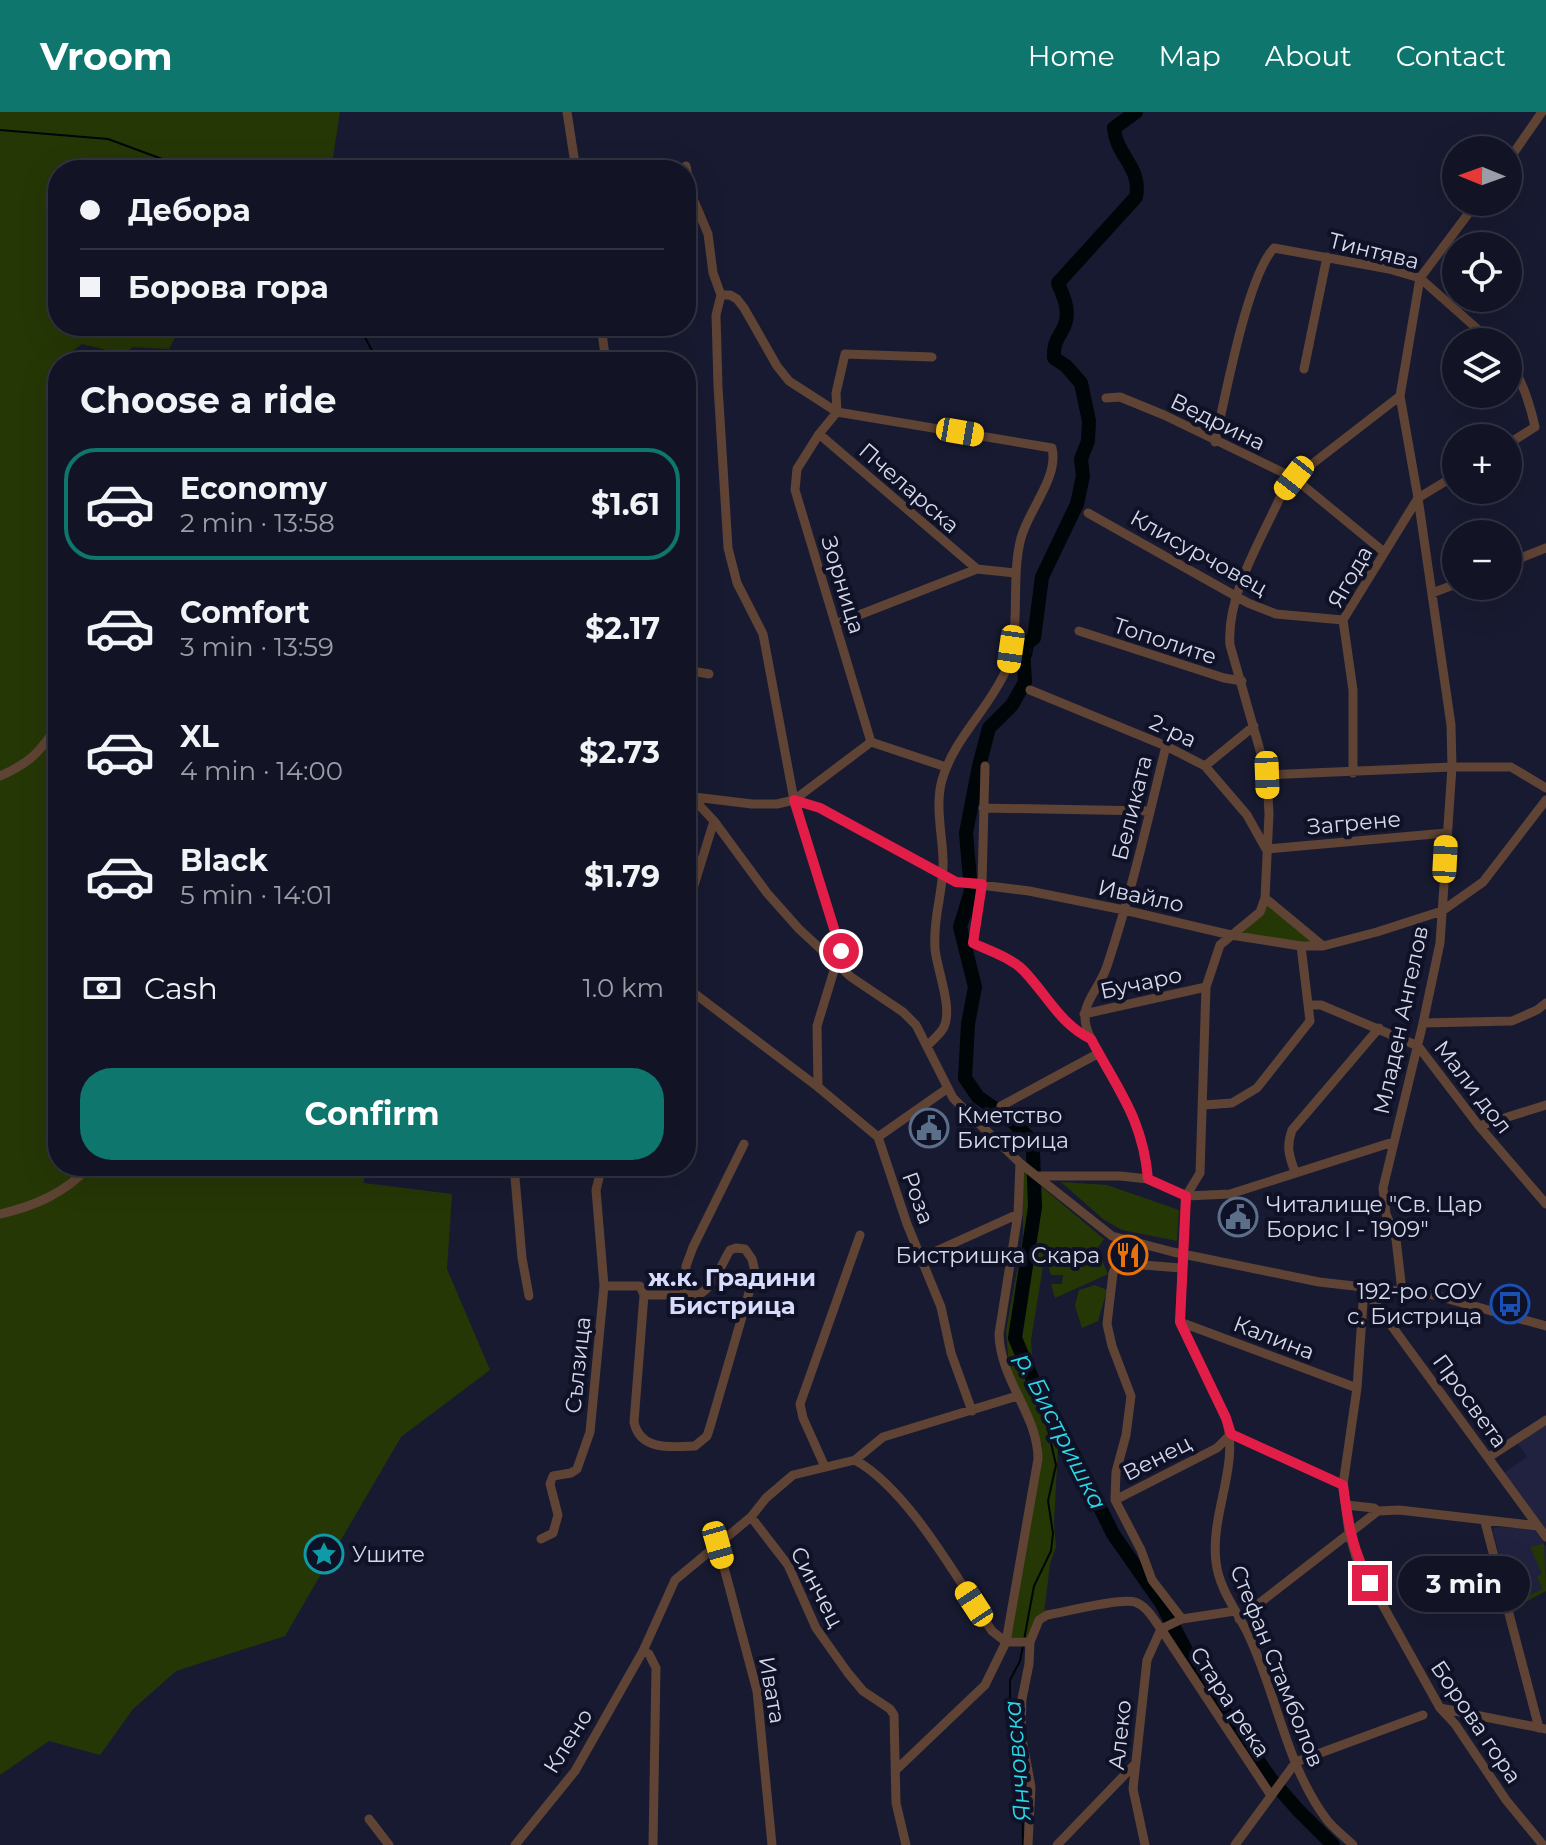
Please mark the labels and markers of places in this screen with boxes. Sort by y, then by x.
place label: Кметство Бистрица [957,1102,1069,1154]
public building icon: Кметство Бистрица [908,1107,950,1149]
place label: Читалище "Св. Цар Борис I - 1909" [1266,1191,1482,1243]
public building icon: Читалище "Св. Цар Борис I - 1909" [1217,1196,1259,1238]
restaurant icon: Бистришка Скара [1107,1234,1149,1276]
place label: Бистришка Скара [896,1242,1100,1269]
place label: 192-ро СОУ с. Бистрица [1347,1278,1482,1330]
bus stop icon: 192-ро СОУ с. Бистрица [1489,1283,1531,1325]
place icon: Ушите [303,1533,345,1575]
place label: Ушите [352,1541,425,1568]

